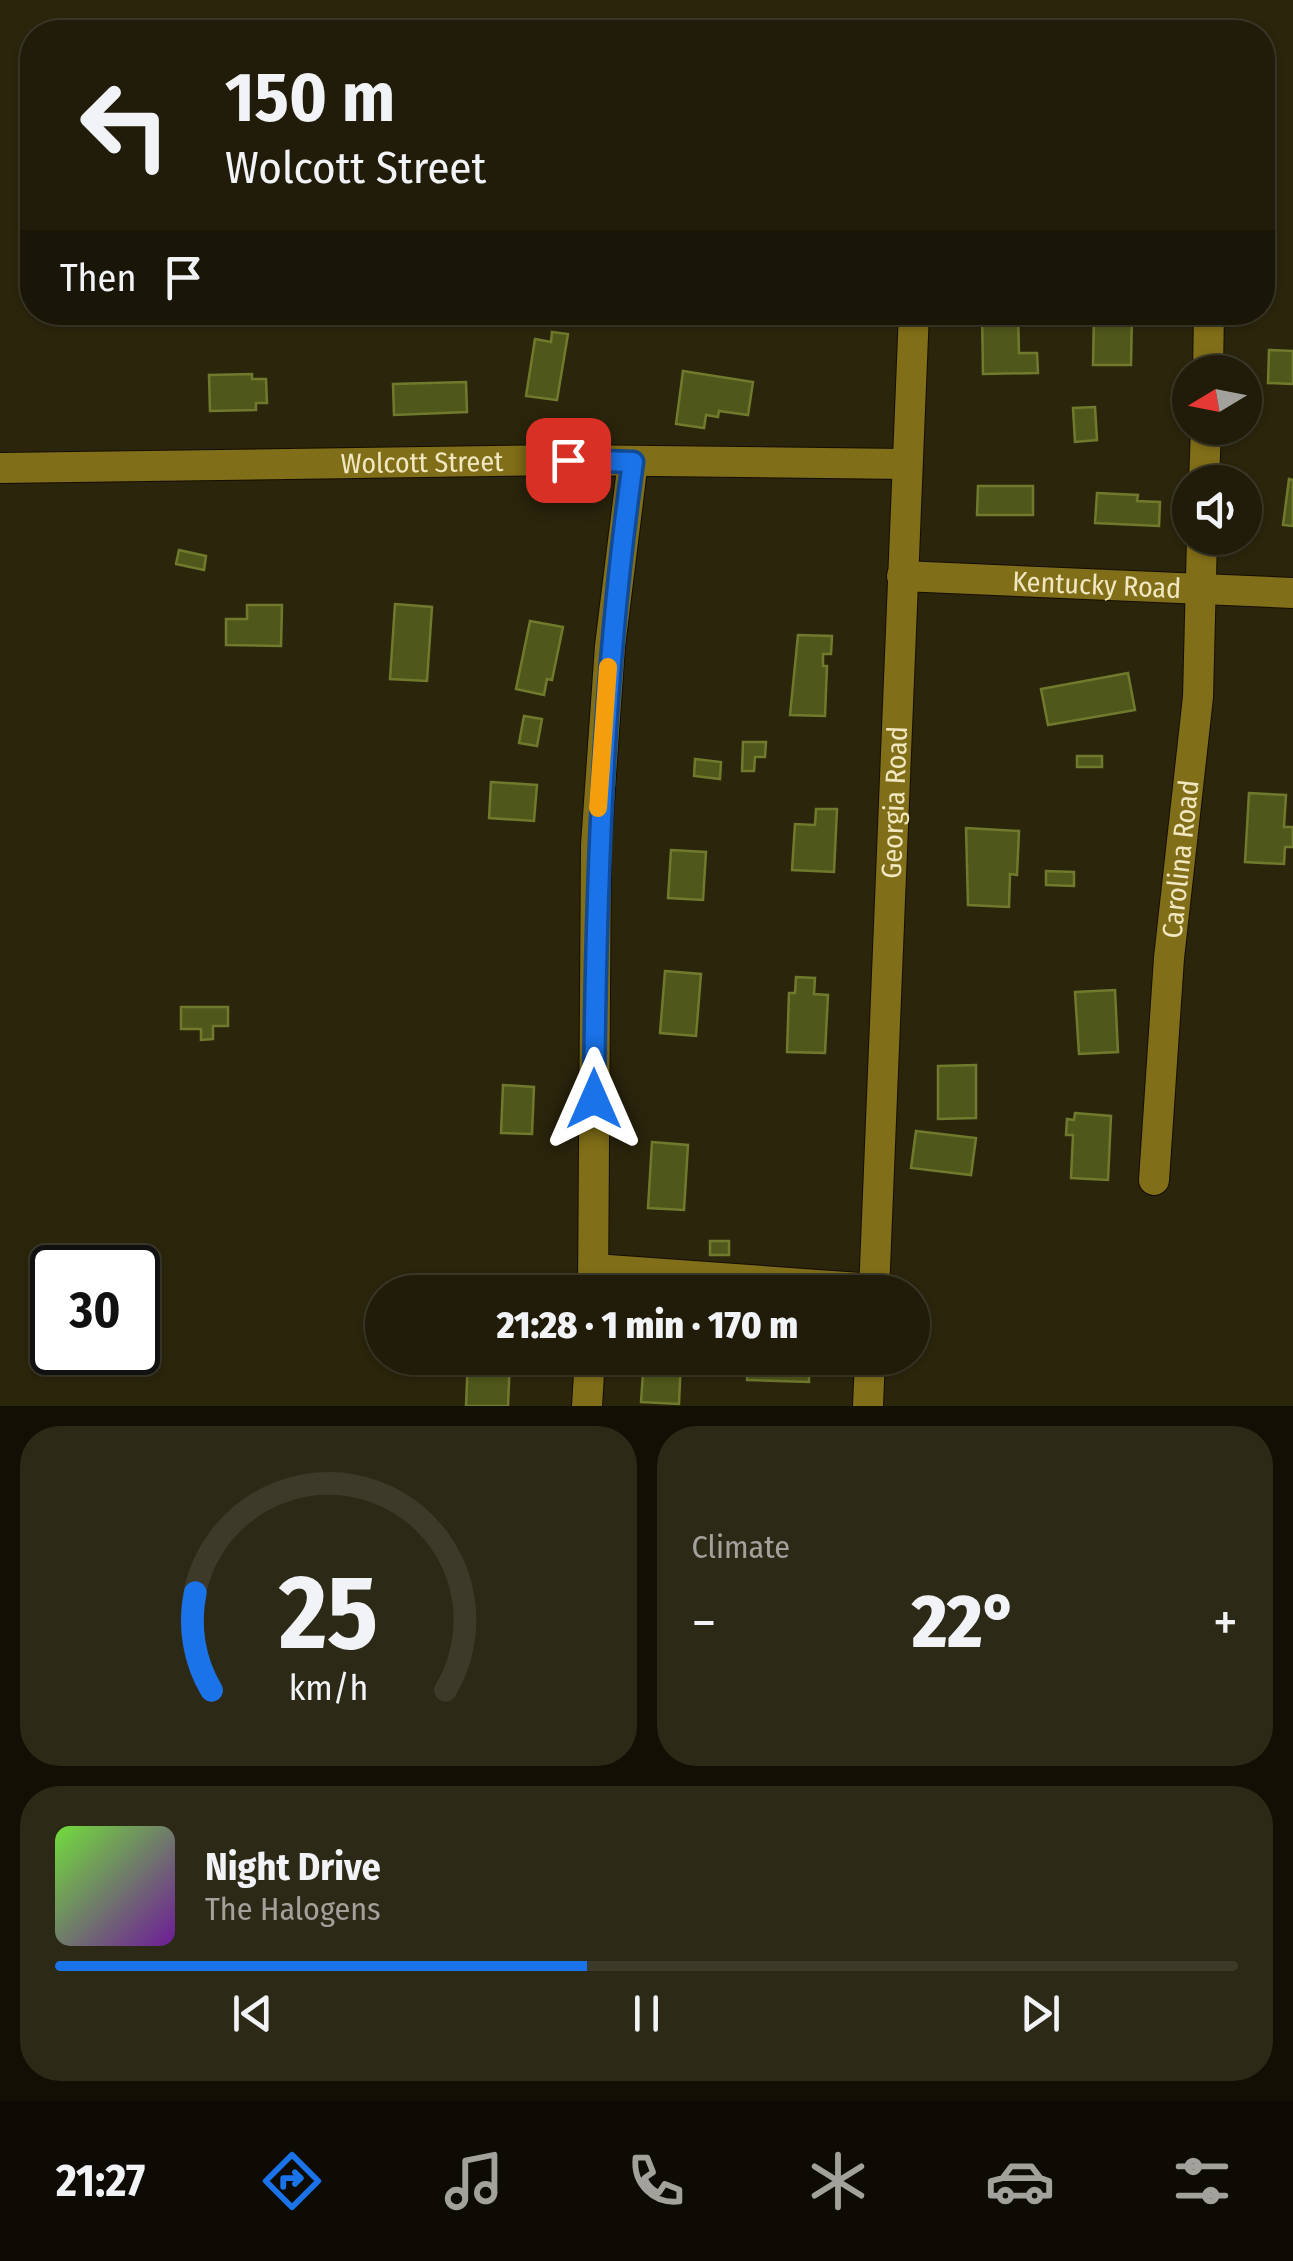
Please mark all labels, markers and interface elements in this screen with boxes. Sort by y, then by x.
text: 150 m [225,56,395,140]
icon: left [60,60,190,190]
text: Wolcott Street [225,141,486,195]
icon: arrive [156,250,211,305]
text: Then [60,255,136,301]
north arrow [1172,355,1262,445]
map controls [1172,355,1262,555]
pin [526,418,611,503]
icon: arrive [541,433,596,488]
street label: Wolcott Street [340,445,504,480]
button: sound [1172,465,1262,555]
street label: Kentucky Road [1012,565,1182,605]
street label: Georgia Road [875,725,914,879]
street label: Carolina Road [1155,778,1206,940]
position arrow [542,1047,646,1151]
speed limit sign: 30 [30,1245,160,1375]
text: 21:28 · 1 min · 170 m [497,1302,798,1348]
text: Climate [692,1528,790,1566]
text: 25 [278,1551,378,1676]
text: 22° [912,1577,1017,1667]
text: − [692,1590,716,1656]
text: + [1213,1590,1238,1656]
text: km/h [288,1667,368,1709]
text: Night Drive [205,1844,381,1890]
text: The Halogens [205,1890,381,1928]
icon: previous [225,1986,280,2041]
icon: pause [619,1986,674,2041]
icon: next [1013,1986,1068,2041]
icon: directions [257,2146,327,2216]
icon: music [439,2146,509,2216]
icon: phone [621,2146,691,2216]
icon: climate [803,2146,873,2216]
icon: car [985,2146,1055,2216]
icon: filters [1167,2146,1237,2216]
text: 21:27 [56,2154,145,2208]

